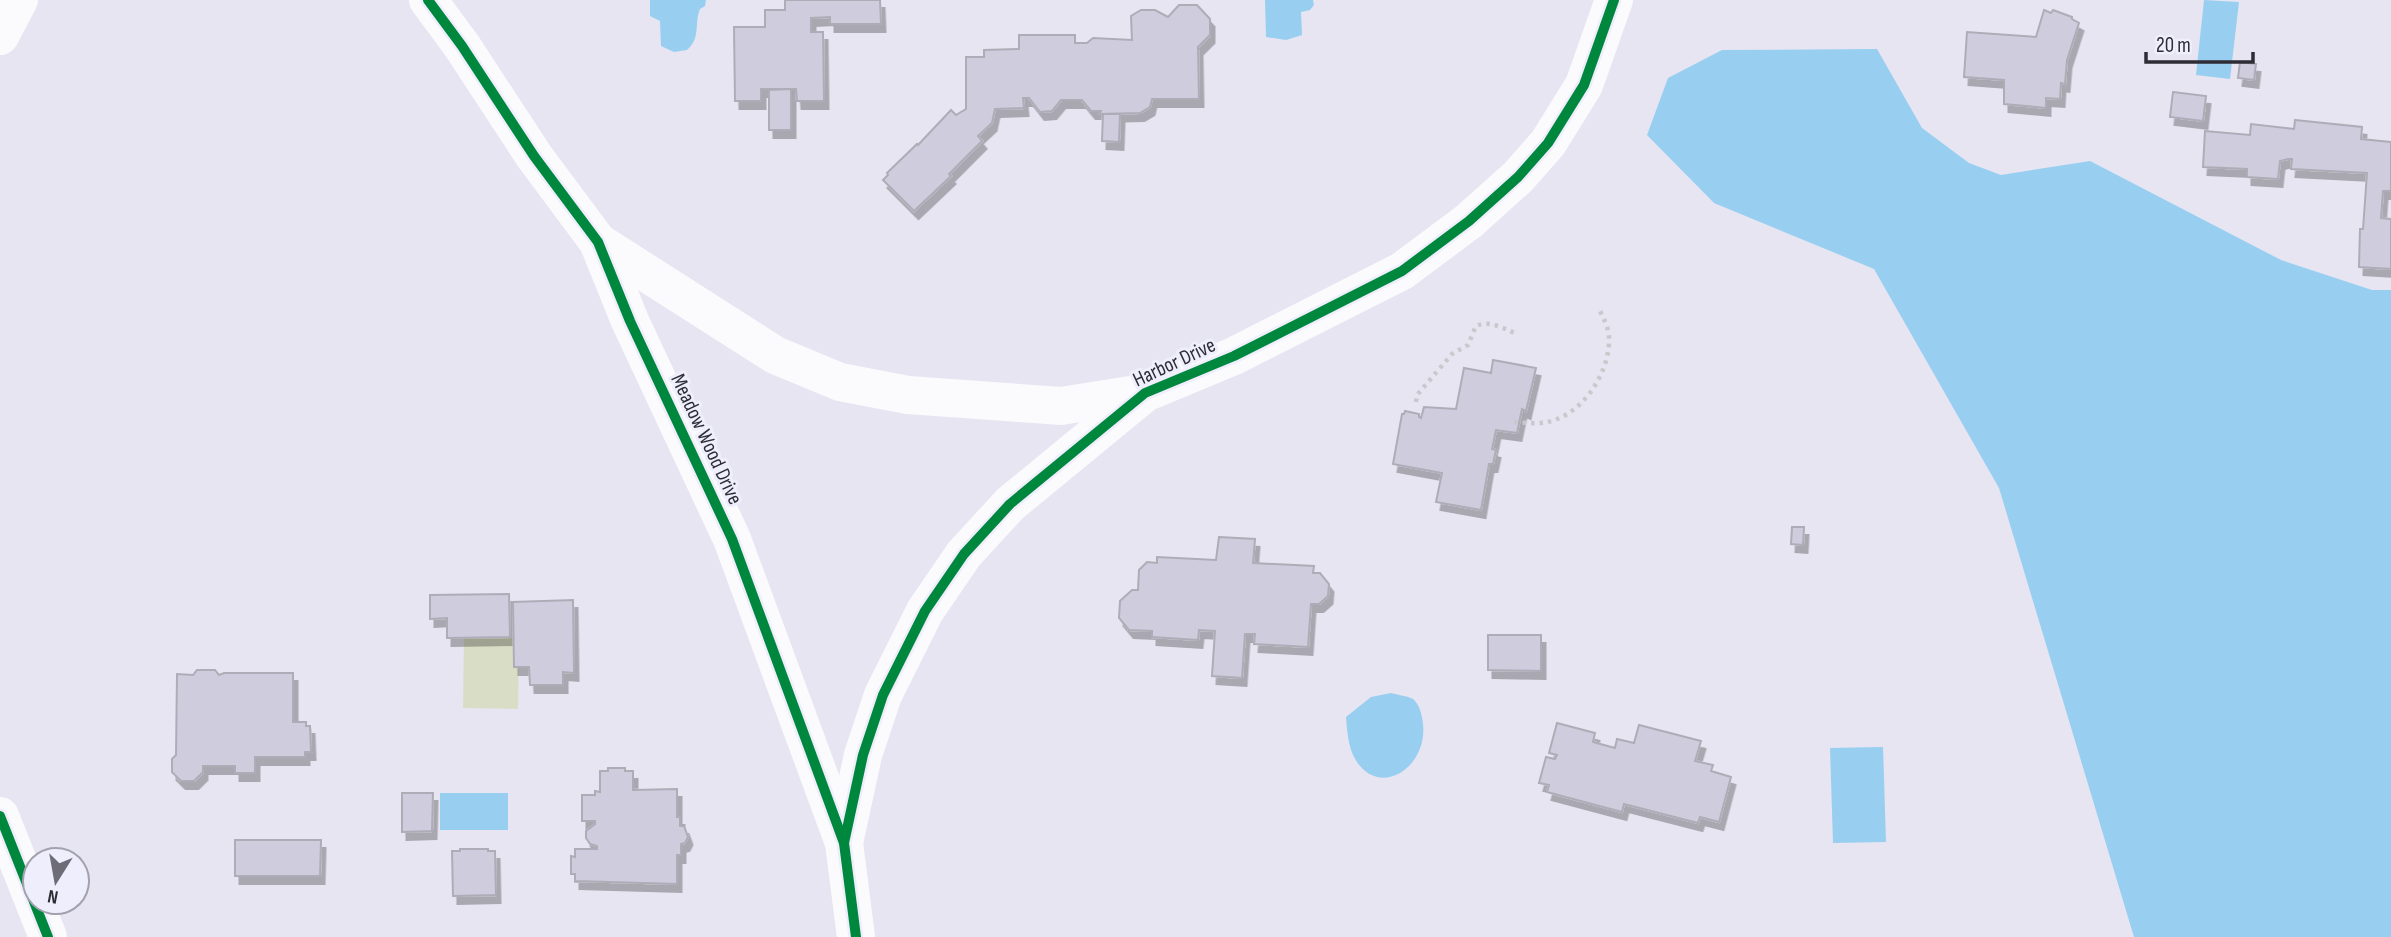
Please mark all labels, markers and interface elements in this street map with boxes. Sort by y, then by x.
scale bar [2146,21,2253,65]
text: 20 m [2156,33,2191,58]
street label: Harbor Drive [1129,332,1219,392]
street label: Meadow Wood Drive [665,370,748,508]
north arrow [21,846,91,916]
text: N [46,884,60,908]

